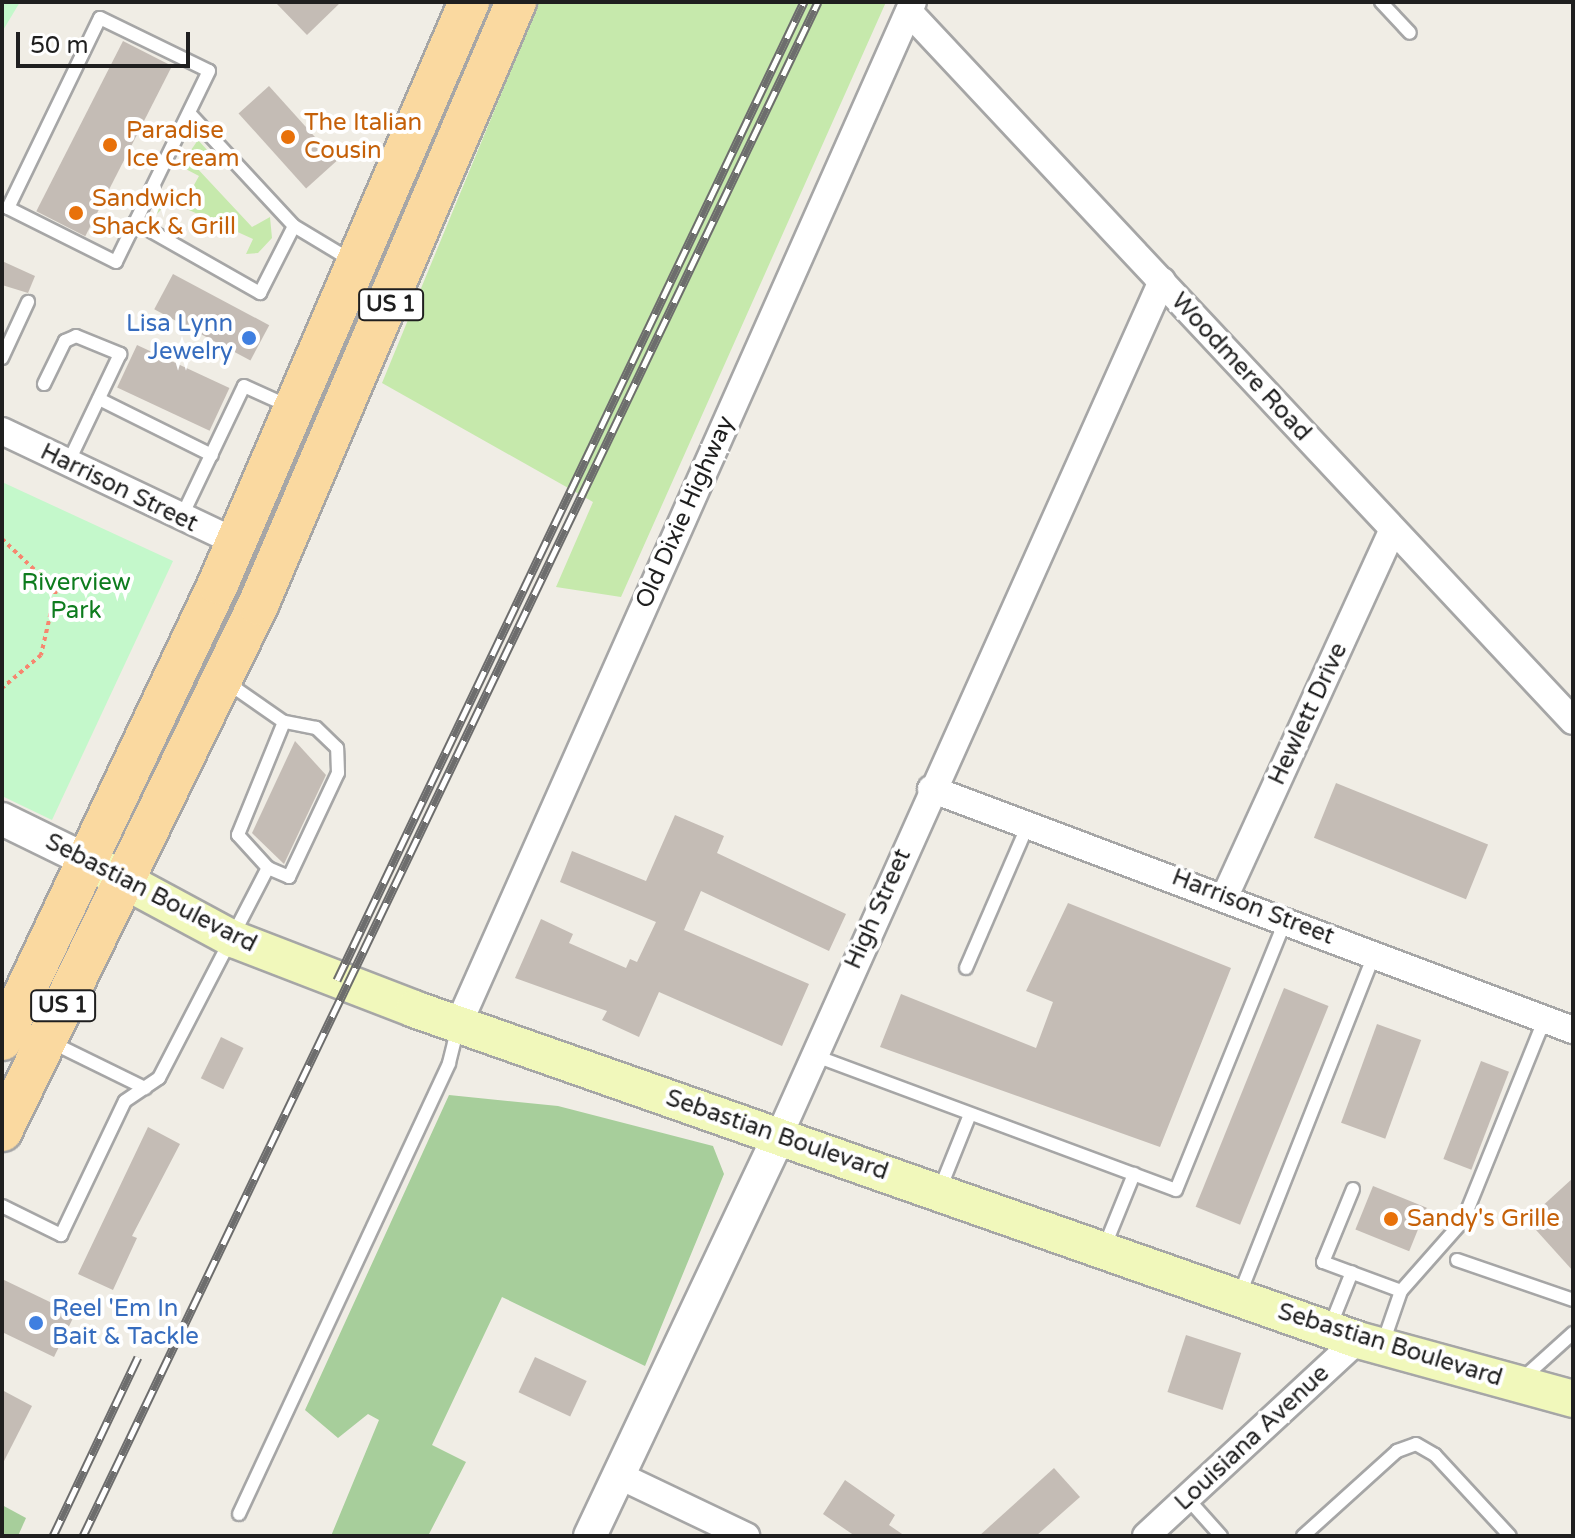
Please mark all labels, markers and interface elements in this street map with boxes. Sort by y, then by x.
scale bar [20,16,194,66]
text: 50 m [30,31,88,60]
place label: The Italian Cousin [304,109,422,165]
place label: Paradise Ice Cream [126,117,239,173]
marker: The Italian Cousin [279,128,297,146]
marker: Paradise Ice Cream [101,136,119,154]
place label: Sandwich Shack & Grill [92,185,236,241]
marker: Sandwich Shack & Grill [67,204,85,222]
road number: US 1 [357,287,425,323]
street label: Woodmere Road [1165,287,1317,447]
place label: Lisa Lynn Jewelry [126,310,233,366]
marker: Lisa Lynn Jewelry [240,329,258,347]
street label: Old Dixie Highway [630,411,740,613]
street label: Harrison Street [36,437,202,539]
park label: Riverview Park [21,569,131,625]
street label: Hewlett Drive [1263,638,1353,790]
street label: Sebastian Boulevard [41,827,261,959]
street label: High Street [839,844,917,974]
street label: Harrison Street [1168,863,1338,951]
road number: US 1 [29,988,97,1024]
street label: Sebastian Boulevard [662,1083,892,1187]
place label: Sandy's Grille [1407,1205,1560,1233]
marker: Sandy's Grille [1382,1210,1400,1228]
place label: Reel 'Em In Bait & Tackle [52,1295,199,1351]
street label: Sebastian Boulevard [1274,1297,1506,1393]
marker: Reel 'Em In Bait & Tackle [27,1314,45,1332]
street label: Louisiana Avenue [1169,1359,1335,1517]

